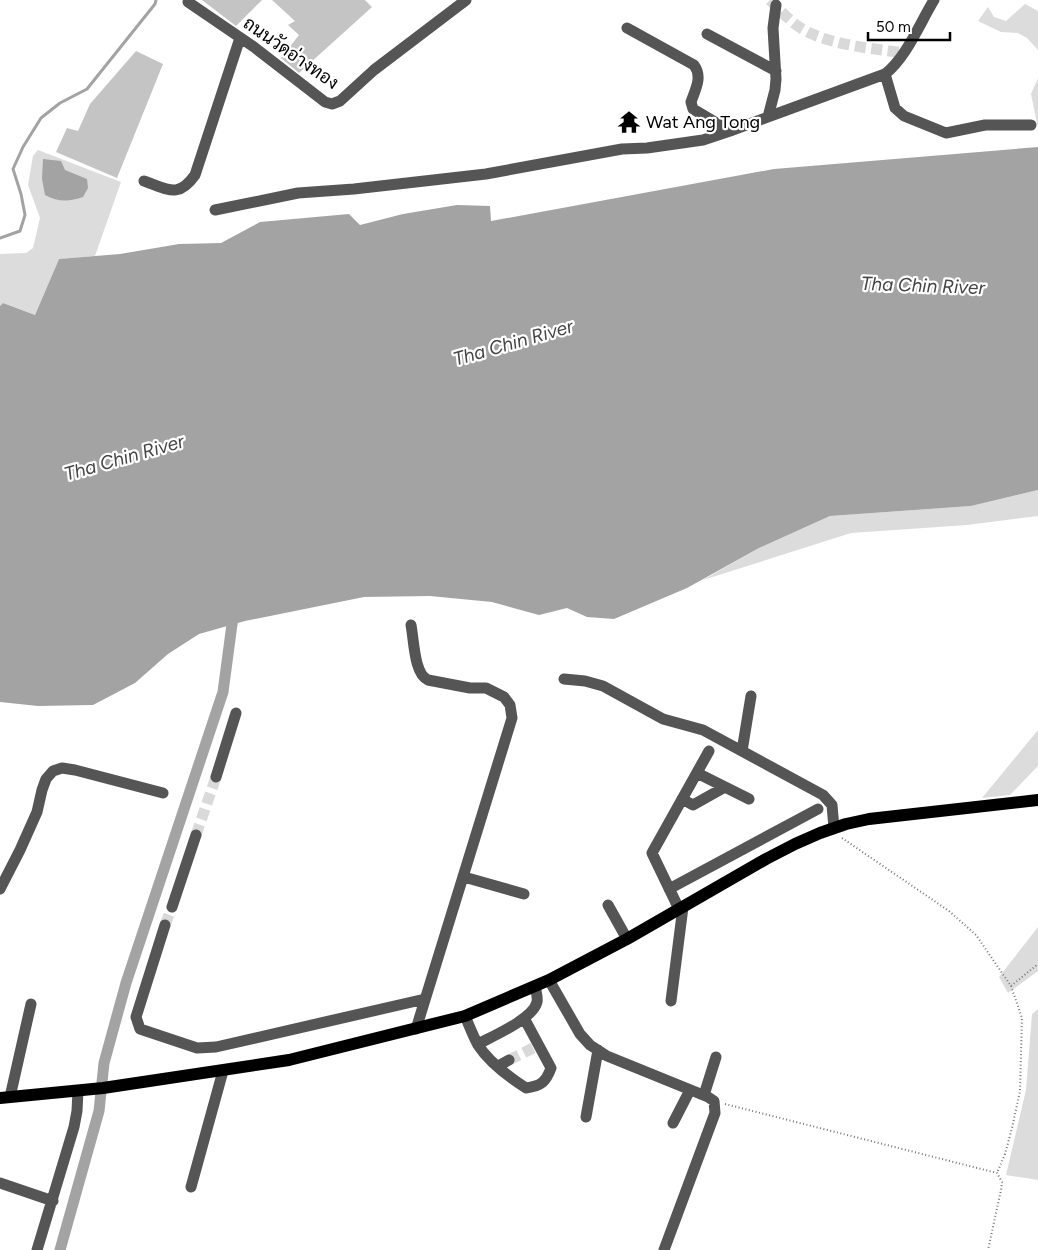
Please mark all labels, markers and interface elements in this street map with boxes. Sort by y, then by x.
scale bar [868,10,950,42]
street label: ถนนวัดอ่างทอง [239,11,343,94]
text: 50 m [876,18,911,36]
temple icon: Wat Ang Tong [616,109,642,135]
place label: Wat Ang Tong [646,111,760,133]
water label: Tha Chin River [861,272,986,299]
water label: Tha Chin River [450,314,576,371]
water label: Tha Chin River [61,429,187,486]

